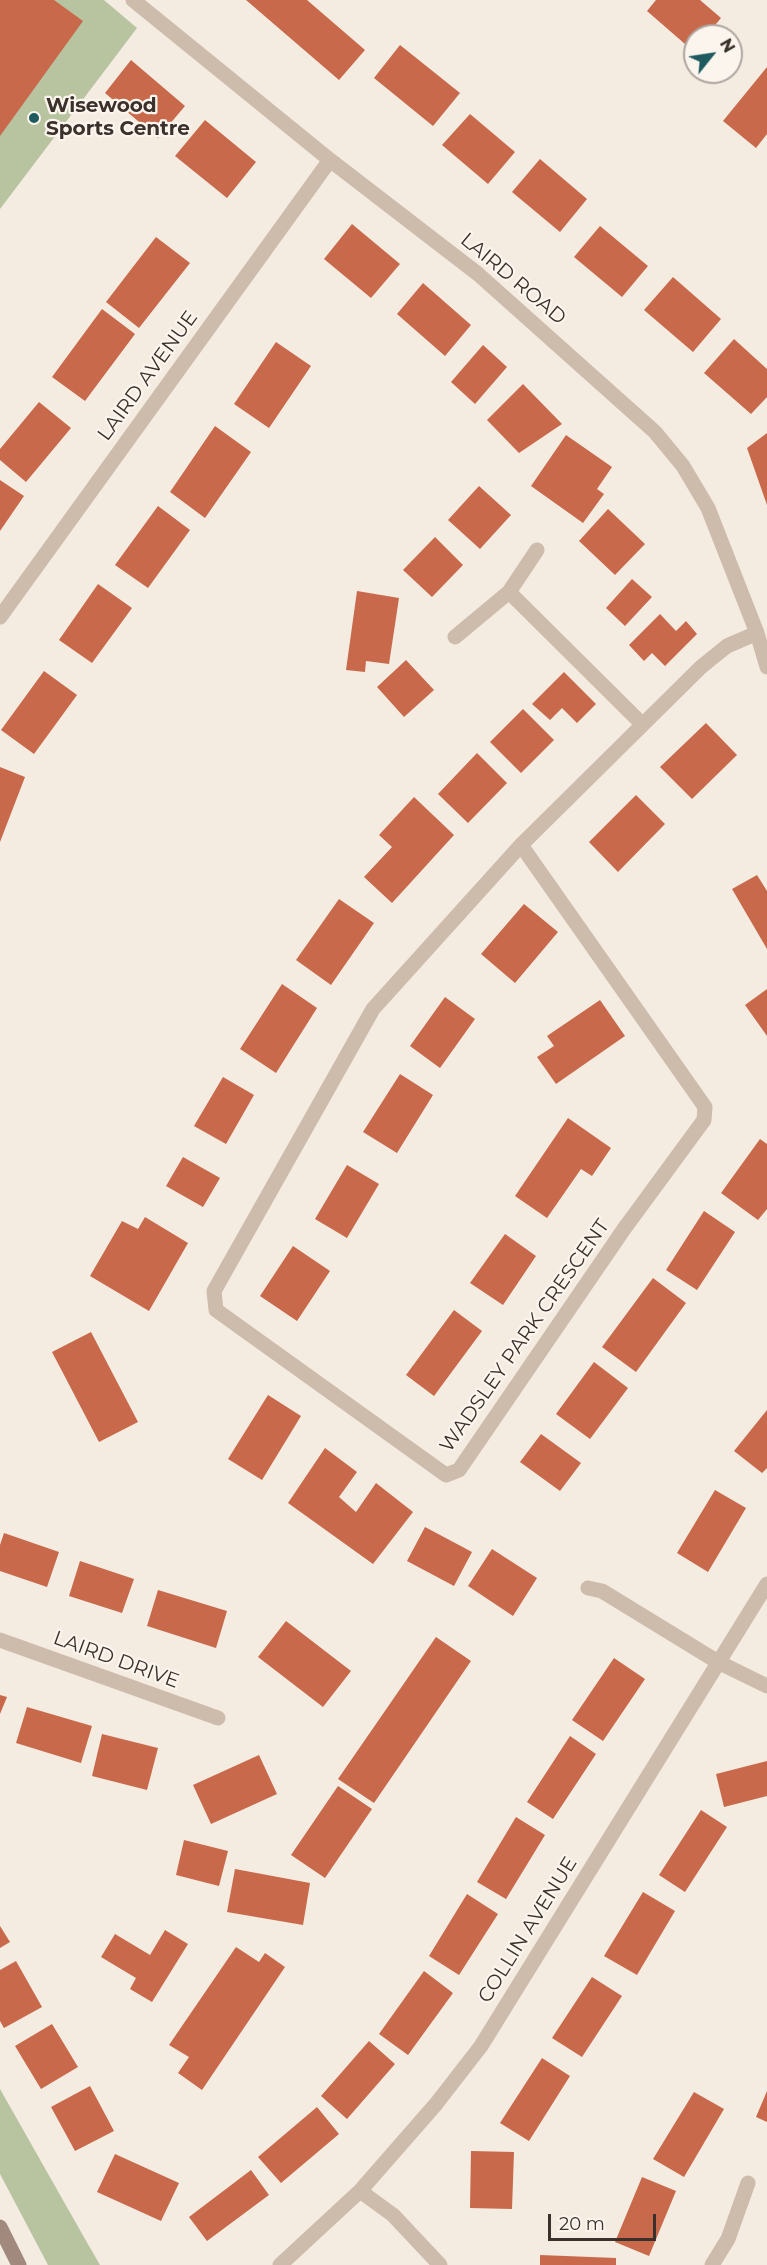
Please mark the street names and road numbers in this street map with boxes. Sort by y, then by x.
street label: LAIRD ROAD [455,228,571,330]
street label: LAIRD AVENUE [93,306,203,446]
street label: WADSLEY PARK CRESCENT [435,1215,615,1457]
street label: LAIRD DRIVE [50,1626,182,1694]
street label: COLLIN AVENUE [473,1853,583,2007]

